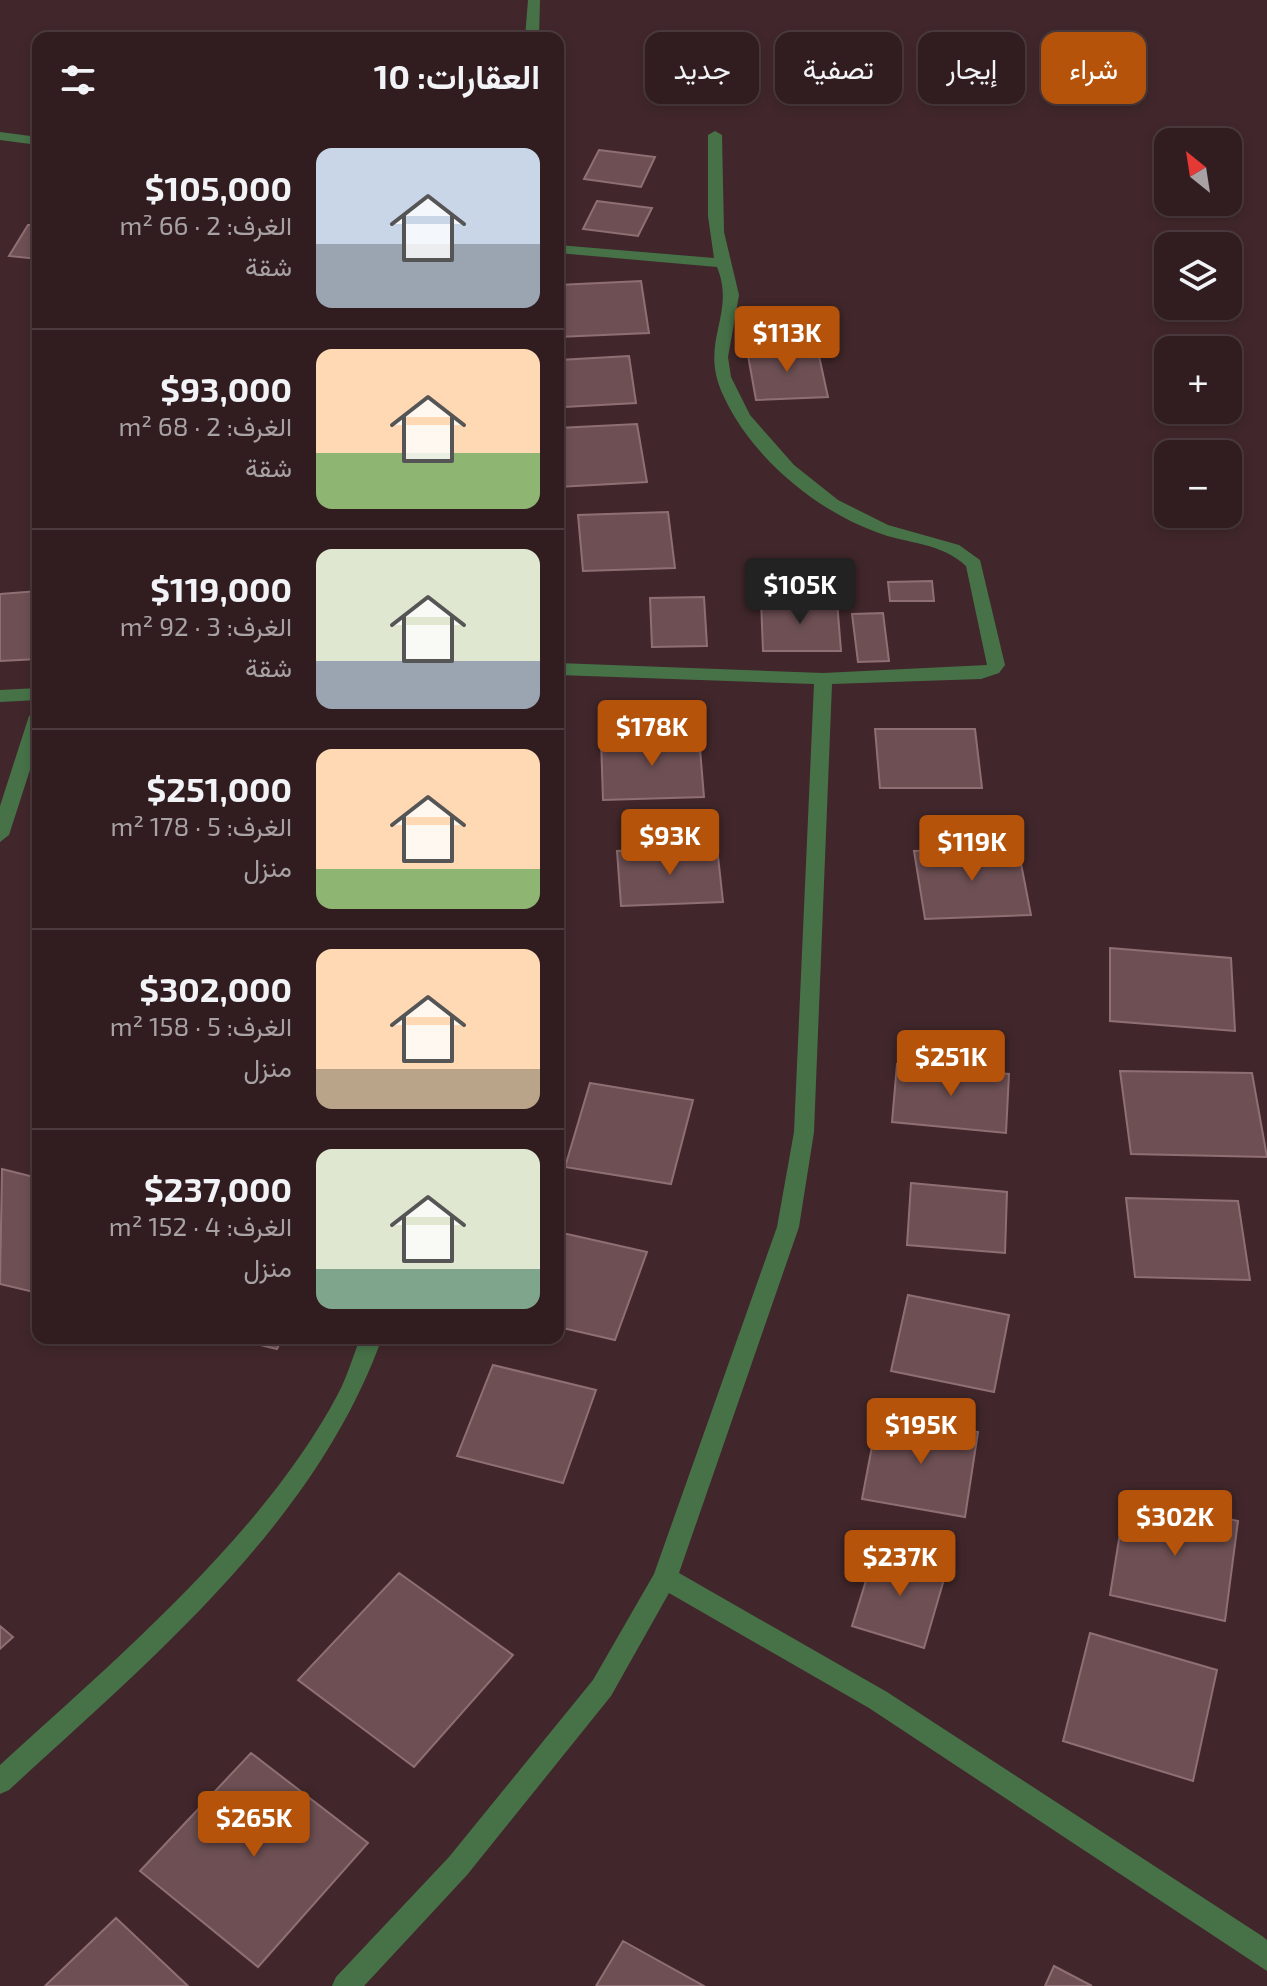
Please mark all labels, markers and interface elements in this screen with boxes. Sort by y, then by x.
chip: جديد [645,32,759,104]
chip: تصفية [775,32,902,104]
chip: إيجار [918,32,1025,104]
chip: شراء [1041,32,1146,104]
text: العقارات: 10 [374,55,540,96]
icon: filters [56,58,100,102]
north arrow [1154,128,1242,216]
map controls [1154,128,1242,528]
text: $105,000 [145,167,292,208]
icon: home [380,180,476,276]
text: الغرف: 2 · 66 m² [119,209,292,240]
button: layers [1154,232,1242,320]
text: شقة [245,250,292,281]
pin: $113K [731,306,843,374]
text: $113K [753,316,821,347]
button: + [1154,336,1242,424]
text: $93,000 [160,368,292,409]
icon: home [380,381,476,477]
text: الغرف: 2 · 68 m² [118,410,292,441]
button: − [1154,440,1242,528]
text: شقة [245,451,292,482]
pin: $105K [744,558,856,626]
text: $119,000 [150,568,292,609]
text: $105K [763,568,837,599]
icon: home [380,581,476,677]
text: الغرف: 3 · 92 m² [120,610,292,641]
text: شقة [245,651,292,682]
pin: $178K [596,700,708,768]
text: $178K [616,710,688,741]
text: $251,000 [146,768,292,809]
icon: home [380,781,476,877]
pin: $93K [623,809,717,877]
text: الغرف: 5 · 178 m² [110,810,292,841]
pin: $119K [916,815,1028,883]
text: $93K [639,819,701,850]
text: $119K [937,825,1007,856]
text: منزل [243,851,292,882]
text: $302,000 [139,968,292,1009]
icon: home [380,981,476,1077]
text: الغرف: 5 · 158 m² [110,1010,292,1041]
pin: $251K [895,1030,1007,1098]
text: $251K [915,1040,987,1071]
text: منزل [243,1051,292,1082]
text: $237,000 [144,1168,292,1209]
icon: home [380,1181,476,1277]
text: الغرف: 4 · 152 m² [109,1210,292,1241]
text: منزل [243,1251,292,1282]
pin: $195K [865,1398,977,1466]
text: $195K [885,1408,957,1439]
pin: $302K [1119,1490,1231,1558]
text: $302K [1136,1500,1214,1531]
pin: $237K [844,1530,956,1598]
text: $237K [862,1540,938,1571]
pin: $265K [198,1791,310,1859]
text: $265K [216,1801,292,1832]

